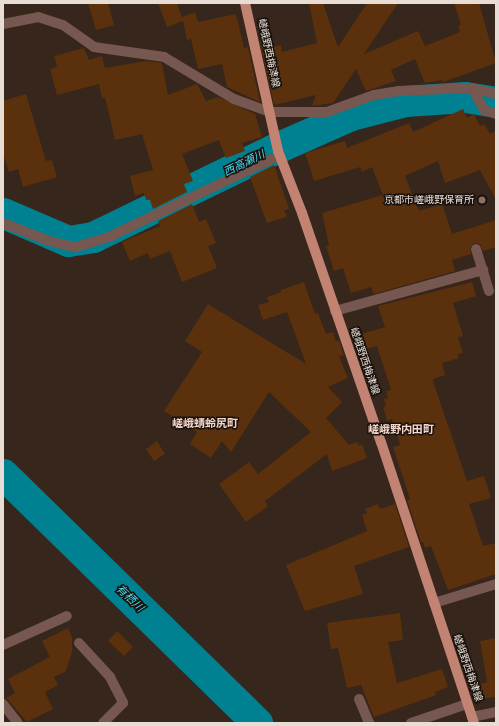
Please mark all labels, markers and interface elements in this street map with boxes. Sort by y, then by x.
street label: 嵯峨野西梅津線 [256,18,282,88]
water label: 西高瀬川 [221,147,267,179]
place label: 京都市嵯峨野保育所 [384,194,474,206]
marker: 京都市嵯峨野保育所 [477,195,487,205]
street label: 嵯峨野西梅津線 [348,326,382,396]
district label: 嵯峨蜻蛉尻町 [172,416,238,430]
district label: 嵯峨野内田町 [368,422,434,436]
water label: 有栖川 [114,582,146,614]
street label: 嵯峨野西梅津線 [451,633,485,703]

